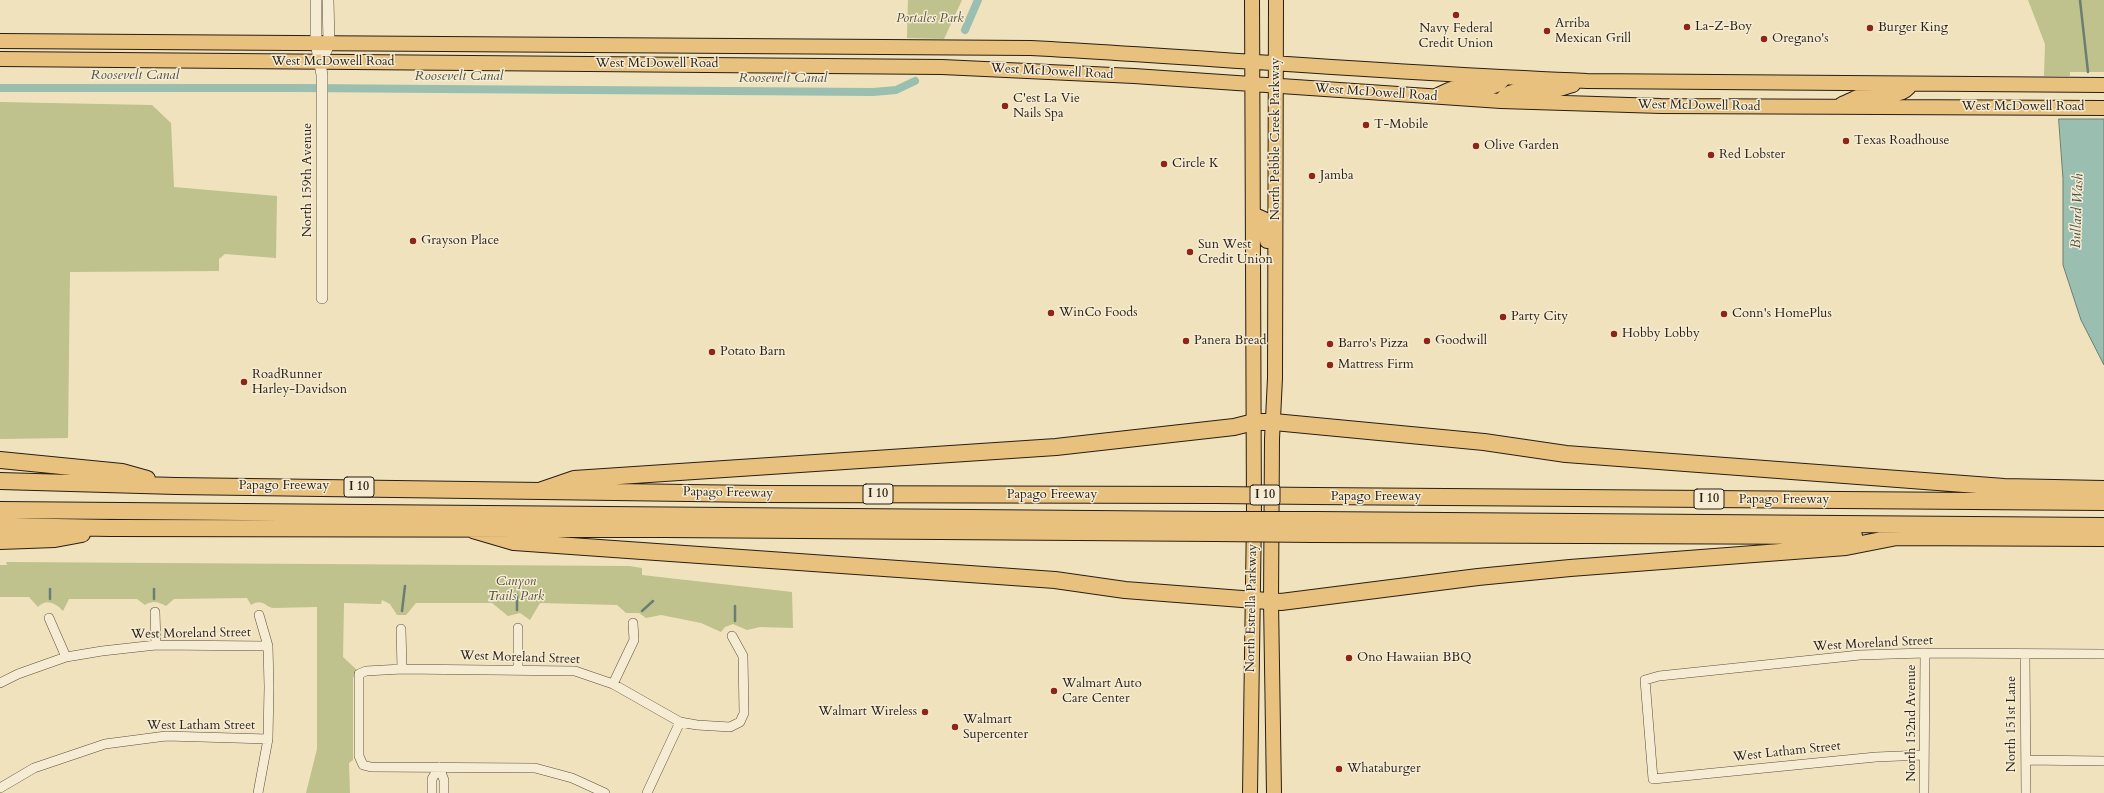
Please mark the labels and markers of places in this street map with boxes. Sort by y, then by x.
marker: Navy Federal Credit Union [1451,10,1461,20]
place label: Arriba Mexican Grill [1555,16,1631,47]
place label: La-Z-Boy [1695,19,1752,35]
place label: Burger King [1878,20,1948,36]
place label: Navy Federal Credit Union [1419,21,1493,52]
marker: La-Z-Boy [1682,22,1692,32]
marker: Burger King [1865,23,1875,33]
marker: Arriba Mexican Grill [1542,26,1552,36]
place label: Oregano's [1772,31,1829,47]
marker: Oregano's [1759,34,1769,44]
place label: C'est La Vie Nails Spa [1013,91,1080,122]
marker: C'est La Vie Nails Spa [1000,101,1010,111]
place label: T-Mobile [1374,117,1428,133]
marker: T-Mobile [1361,120,1371,130]
place label: Texas Roadhouse [1854,133,1949,149]
marker: Texas Roadhouse [1841,136,1851,146]
place label: Olive Garden [1484,138,1559,154]
marker: Olive Garden [1471,141,1481,151]
place label: Red Lobster [1719,147,1785,163]
marker: Red Lobster [1706,150,1716,160]
place label: Circle K [1172,156,1219,172]
marker: Circle K [1159,159,1169,169]
place label: Jamba [1320,168,1354,184]
marker: Jamba [1307,171,1317,181]
place label: Grayson Place [421,233,499,249]
marker: Grayson Place [408,236,418,246]
place label: Sun West Credit Union [1198,237,1273,268]
marker: Sun West Credit Union [1185,247,1195,257]
place label: WinCo Foods [1059,305,1138,321]
place label: Conn's HomePlus [1732,306,1832,322]
marker: WinCo Foods [1046,308,1056,318]
place label: Party City [1511,309,1568,325]
marker: Conn's HomePlus [1719,309,1729,319]
marker: Party City [1498,312,1508,322]
place label: Hobby Lobby [1622,326,1700,342]
marker: Hobby Lobby [1609,329,1619,339]
place label: Panera Bread [1194,333,1266,349]
place label: Goodwill [1435,333,1487,349]
marker: Panera Bread [1181,336,1191,346]
place label: Barro's Pizza [1338,336,1408,352]
marker: Goodwill [1422,336,1432,346]
marker: Barro's Pizza [1325,339,1335,349]
place label: Potato Barn [720,344,786,360]
marker: Potato Barn [707,347,717,357]
place label: Mattress Firm [1338,357,1414,373]
marker: Mattress Firm [1325,360,1335,370]
place label: RoadRunner Harley-Davidson [252,367,347,398]
marker: RoadRunner Harley-Davidson [239,377,249,387]
place label: Ono Hawaiian BBQ [1357,650,1471,666]
marker: Ono Hawaiian BBQ [1344,653,1354,663]
place label: Walmart Auto Care Center [1062,676,1142,707]
marker: Walmart Auto Care Center [1049,686,1059,696]
place label: Walmart Wireless [818,704,917,720]
marker: Walmart Wireless [920,707,930,717]
place label: Walmart Supercenter [963,712,1028,743]
marker: Walmart Supercenter [950,722,960,732]
place label: Whataburger [1347,761,1421,777]
marker: Whataburger [1334,764,1344,774]

